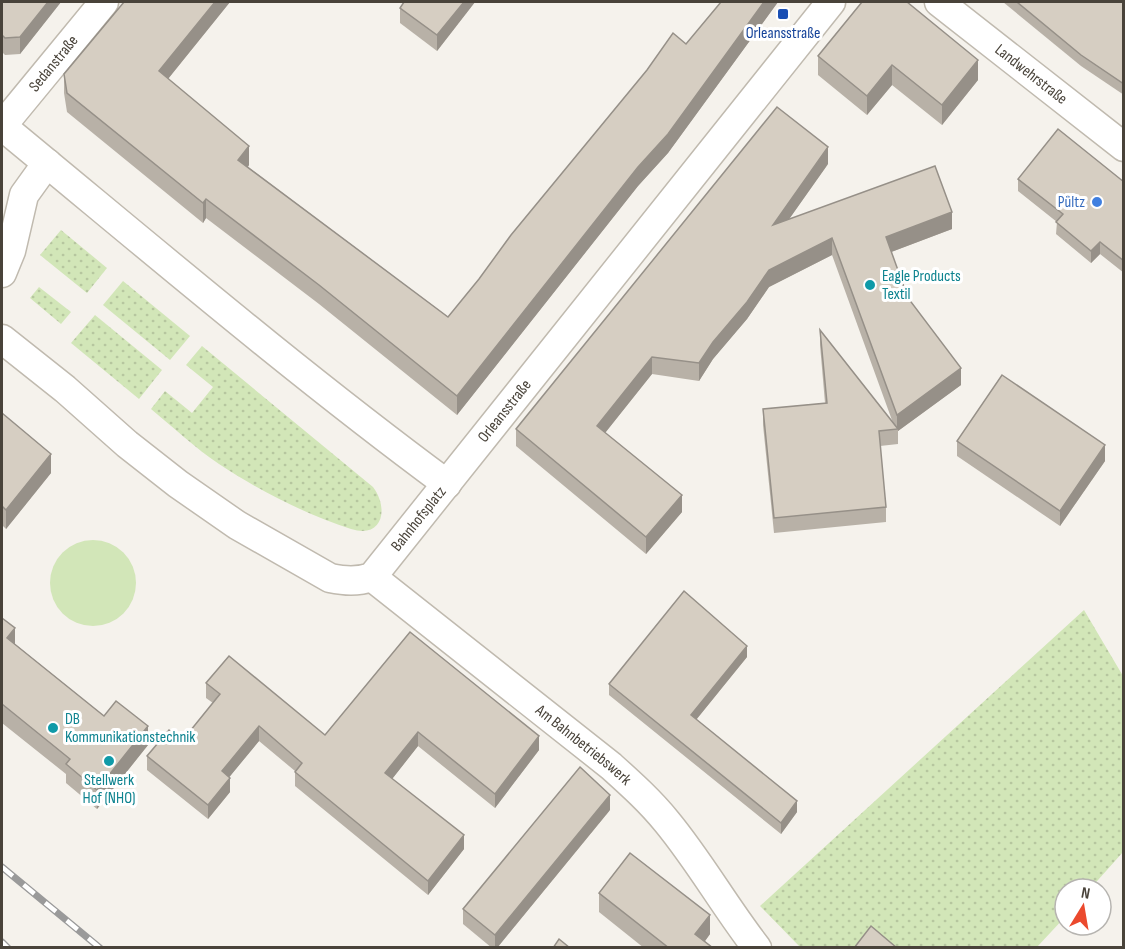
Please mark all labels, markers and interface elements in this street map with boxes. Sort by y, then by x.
marker: Orleansstraße [776,7,790,21]
place label: Orleansstraße [746,24,820,43]
street label: Sedanstraße [25,31,82,95]
street label: Landwehrstraße [991,40,1071,108]
place label: Pültz [1058,193,1085,212]
marker: Pültz [1090,195,1104,209]
place label: Eagle Products Textil [882,267,961,304]
marker: Eagle Products Textil [863,278,877,292]
street label: Orleansstraße [474,376,535,446]
street label: Bahnhofsplatz [387,482,450,555]
street label: Am Bahnbetriebswerk [531,700,635,789]
place label: DB Kommunikationstechnik [65,710,195,747]
marker: DB Kommunikationstechnik [46,721,60,735]
marker: Stellwerk Hof (NHO) [102,754,116,768]
place label: Stellwerk Hof (NHO) [83,771,136,808]
north arrow [1053,877,1113,937]
text: N [1080,884,1092,904]

